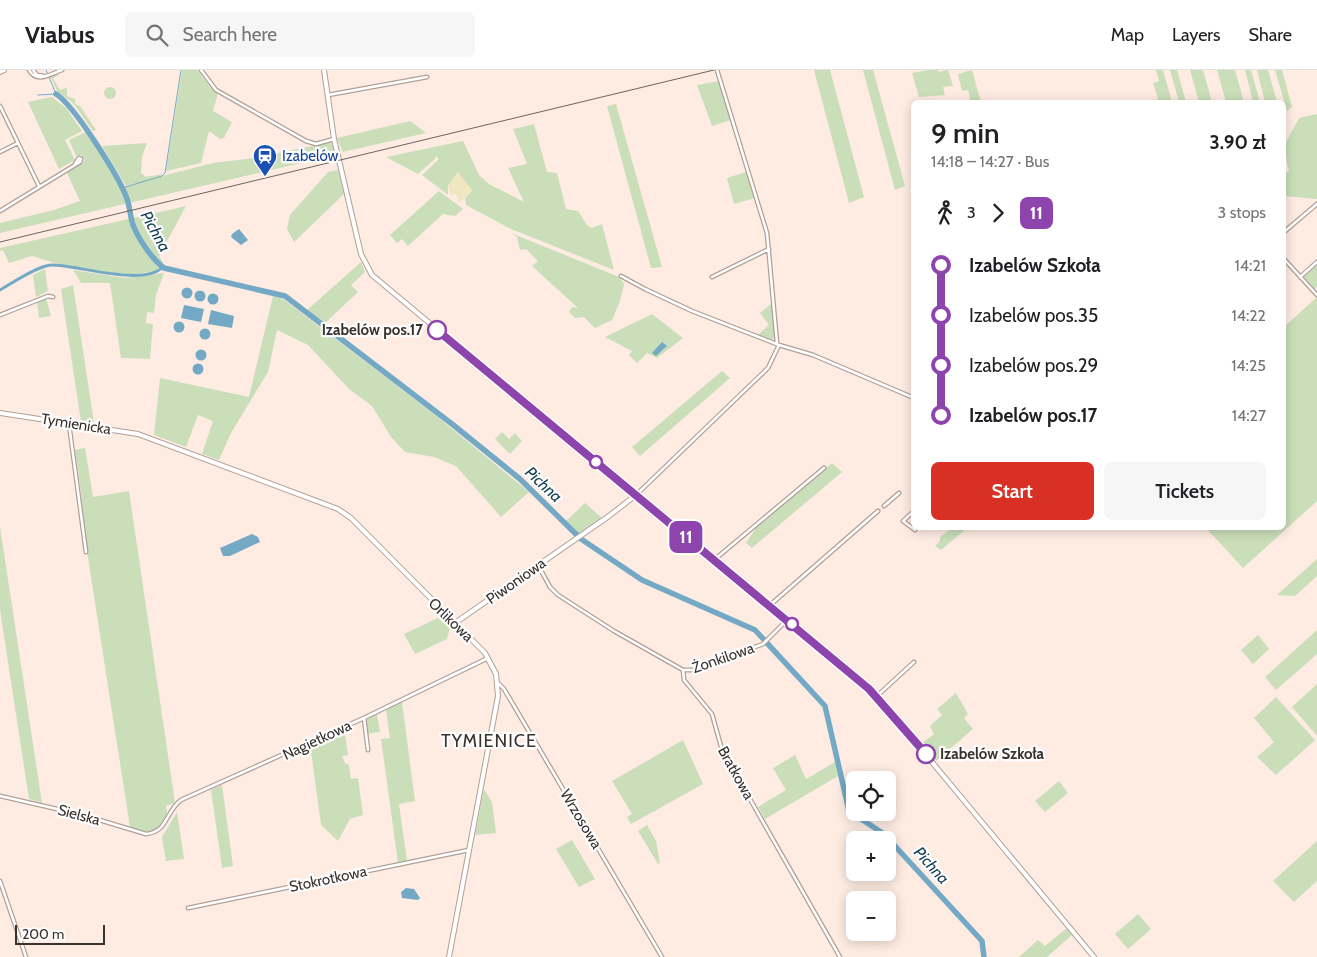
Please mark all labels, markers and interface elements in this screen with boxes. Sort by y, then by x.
search box [125,12,475,57]
text: Viabus [25,20,95,49]
icon: search [143,21,171,49]
text: Search here [183,23,277,46]
text: Map [1111,24,1144,46]
text: Layers [1172,24,1221,46]
text: Share [1249,24,1292,46]
text: 9 min [931,116,999,150]
text: 3.90 zł [1210,131,1266,154]
station icon: Izabelów [252,143,278,177]
place label: Izabelów [282,147,339,165]
text: 14:18 – 14:27 · Bus [931,152,1049,171]
icon: walk [931,199,959,227]
icon: forward [984,199,1012,227]
text: 11 [1030,202,1043,224]
text: 3 [967,203,976,222]
text: 3 stops [1217,203,1266,222]
water label: Pichna [137,208,174,255]
text: Izabelów Szkoła [969,254,1101,277]
text: 14:21 [1235,256,1266,275]
text: Izabelów pos.35 [969,304,1098,327]
text: 14:22 [1231,306,1266,325]
marker: Izabelów pos.17 [427,320,447,340]
place label: Izabelów pos.17 [322,321,423,339]
text: Izabelów pos.29 [969,354,1098,377]
text: 14:25 [1231,356,1266,375]
text: Izabelów pos.17 [969,404,1097,427]
text: 14:27 [1232,406,1266,425]
street label: Tymienicka [40,410,113,439]
unlabelled marker [589,455,603,469]
button: Start [931,462,1094,520]
button: Tickets [1104,462,1266,520]
water label: Pichna [521,463,566,506]
line badge: 11 [664,521,708,553]
text: 11 [679,526,693,548]
street label: Piwoniowa [483,554,550,608]
street label: Orlikowa [425,594,478,646]
unlabelled marker [785,617,799,631]
street label: Żonkilowa [689,638,757,677]
street label: Nagietkowa [280,716,355,764]
district label: TYMIENICE [441,730,537,752]
street label: Bratkowa [714,743,758,804]
marker: Izabelów Szkoła [916,744,936,764]
place label: Izabelów Szkoła [940,745,1045,763]
map controls [846,771,896,941]
button: locate [846,771,896,821]
street label: Wrzosowa [556,786,606,853]
street label: Sielska [56,801,103,829]
button: + [846,831,896,881]
water label: Pichna [910,843,953,888]
street label: Stokrotkowa [288,862,369,896]
button: − [846,891,896,941]
scale bar [15,922,105,945]
text: 200 m [22,925,64,943]

